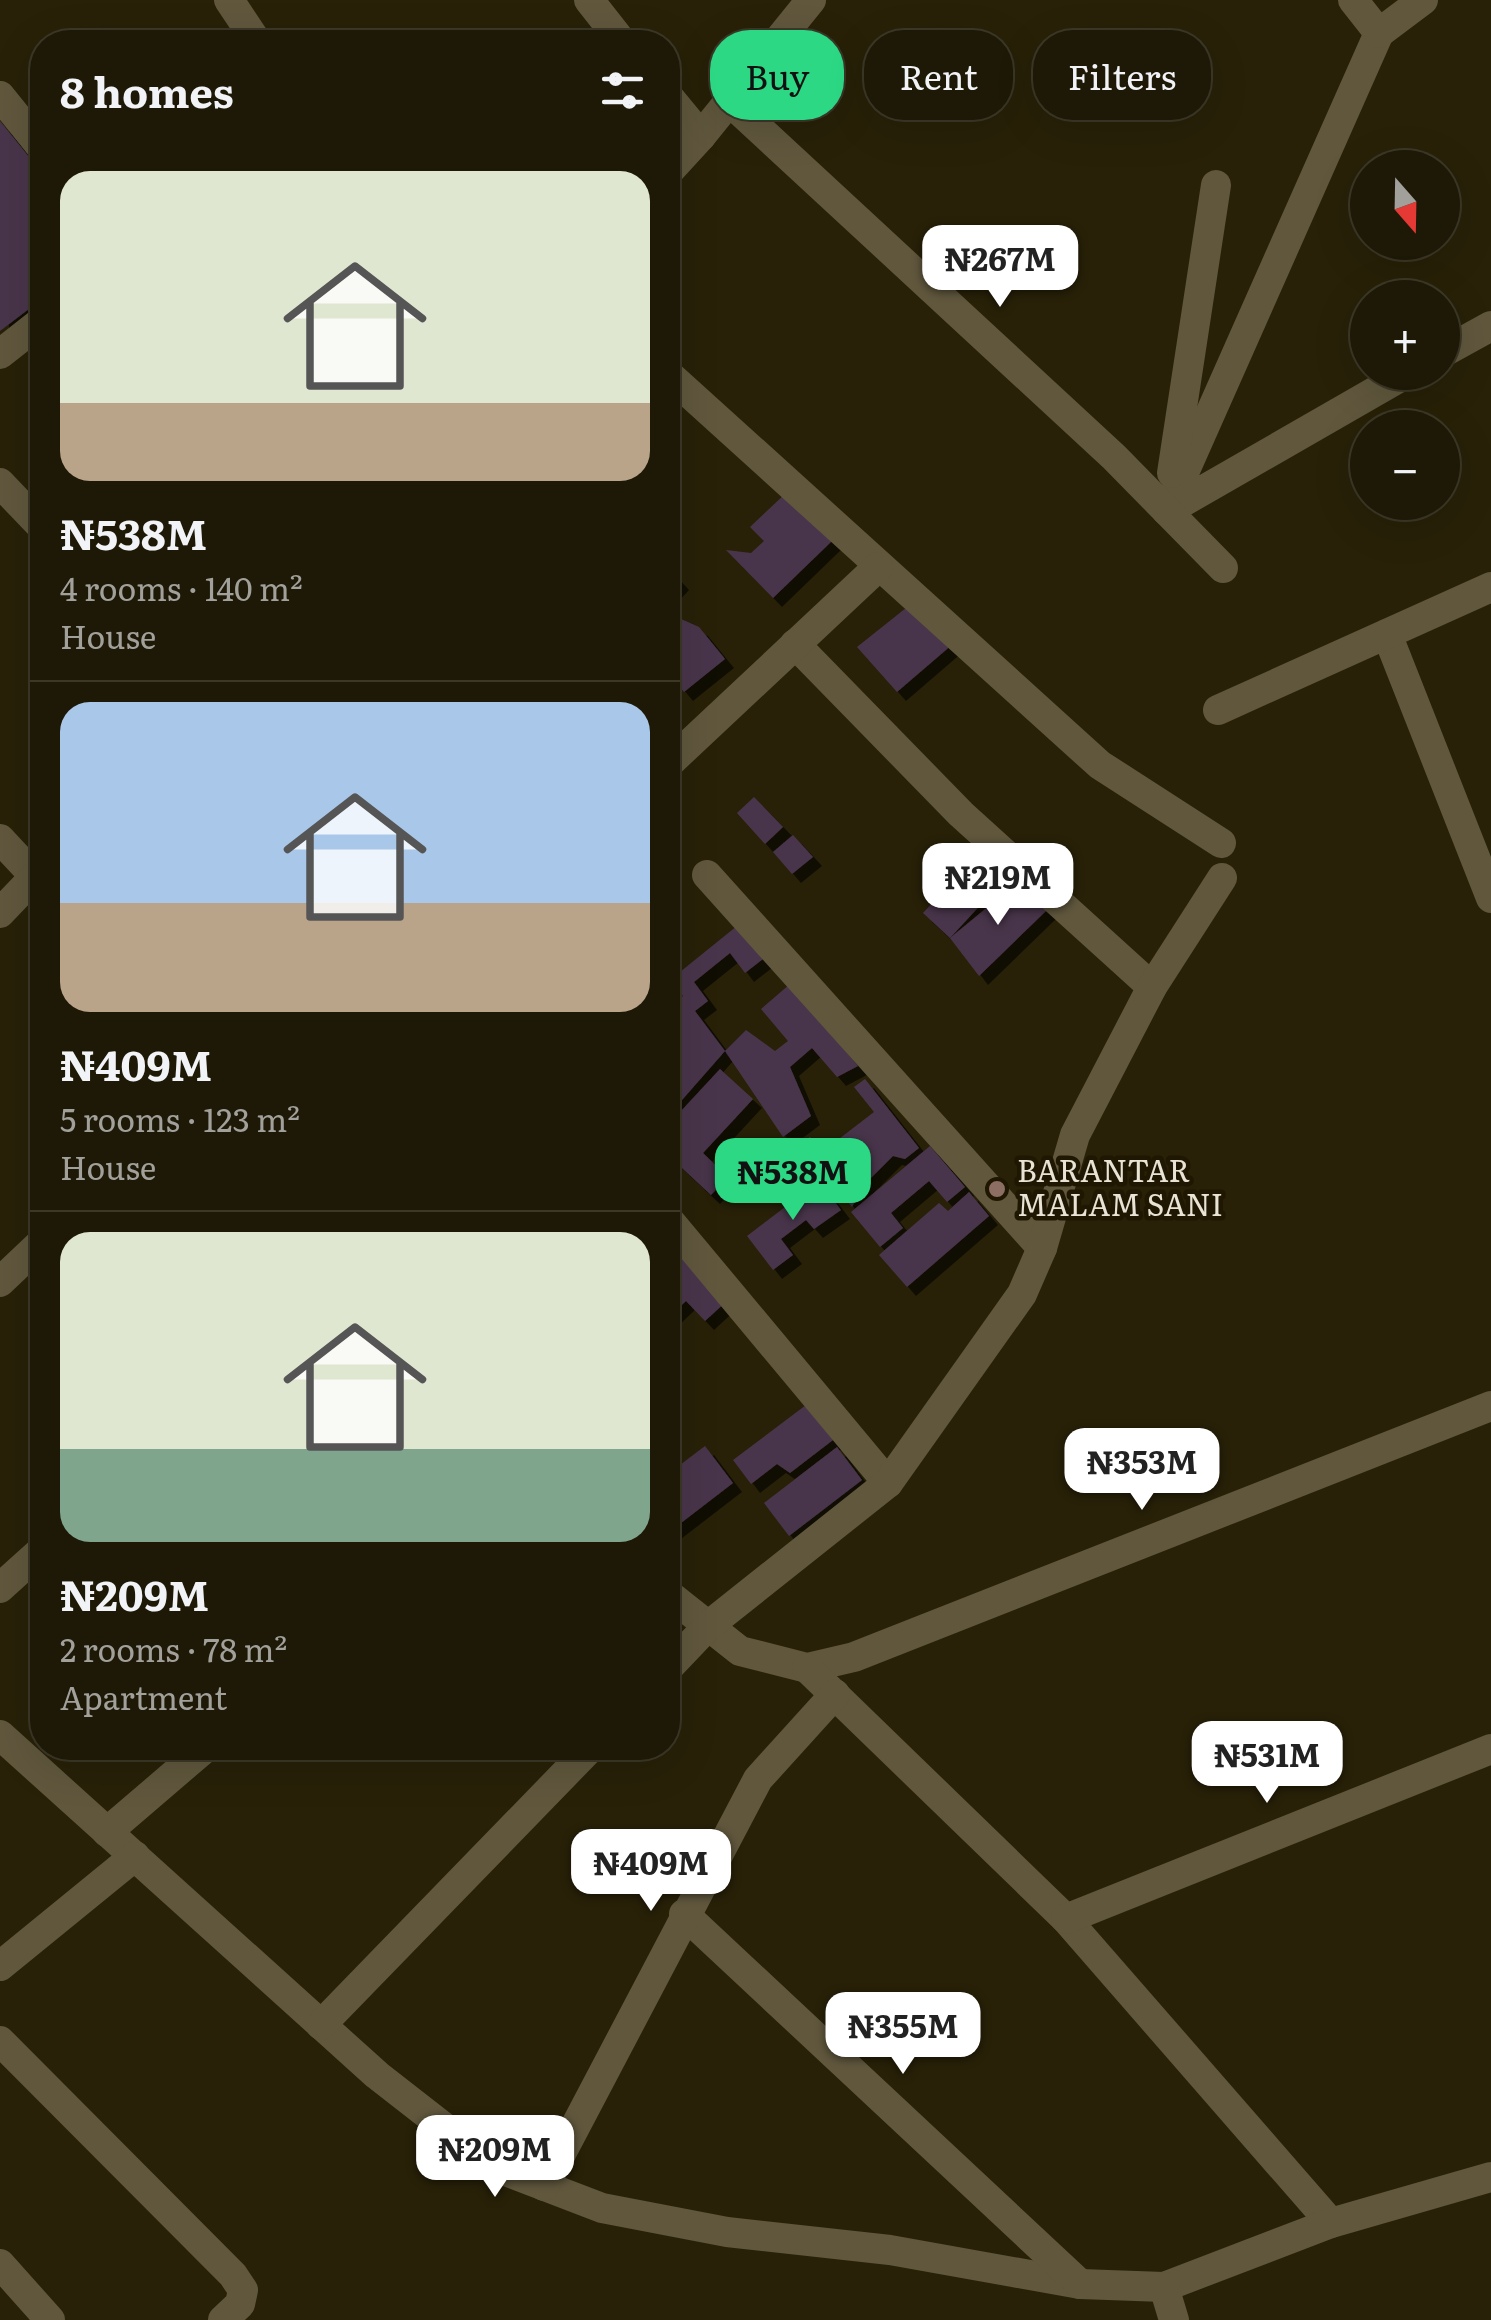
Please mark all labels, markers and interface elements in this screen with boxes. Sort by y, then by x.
chip: Buy [710,30,844,120]
chip: Rent [864,30,1013,120]
chip: Filters [1033,30,1211,120]
text: 8 homes [60,59,234,121]
icon: filters [595,63,650,118]
north arrow [1350,150,1460,260]
map controls [1350,150,1460,520]
pin: ₦267M [930,225,1070,310]
text: ₦267M [944,233,1056,281]
icon: home [265,236,445,416]
button: + [1350,280,1460,390]
button: − [1350,410,1460,520]
text: ₦538M [60,501,207,563]
text: 4 rooms · 140 m² [60,563,303,611]
text: House [60,611,156,659]
icon: home [265,767,445,947]
pin: ₦219M [928,843,1068,928]
text: ₦219M [944,851,1052,899]
text: ₦409M [60,1032,212,1094]
text: 5 rooms · 123 m² [60,1094,300,1142]
pin: ₦538M [723,1138,863,1223]
text: House [60,1142,156,1190]
text: ₦538M [737,1146,849,1194]
place label: BARANTAR MALAM SANI [1017,1147,1223,1225]
marker: BARANTAR MALAM SANI [986,1178,1008,1200]
icon: home [265,1297,445,1477]
pin: ₦353M [1072,1428,1212,1513]
text: ₦353M [1086,1436,1198,1484]
text: ₦209M [60,1562,209,1624]
text: 2 rooms · 78 m² [60,1624,287,1672]
text: Apartment [60,1672,227,1720]
pin: ₦531M [1197,1721,1337,1806]
text: ₦531M [1214,1729,1320,1777]
pin: ₦409M [581,1829,721,1914]
text: ₦409M [593,1837,709,1885]
pin: ₦355M [833,1992,973,2077]
text: ₦355M [848,2000,958,2048]
pin: ₦209M [425,2115,565,2200]
text: ₦209M [438,2123,552,2171]

